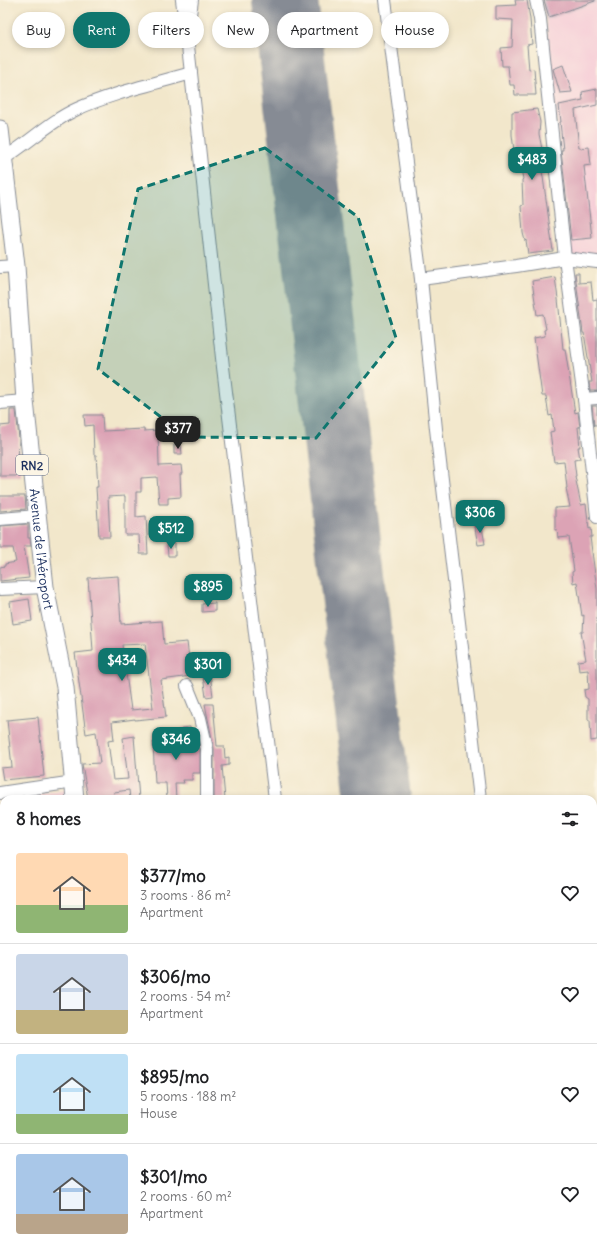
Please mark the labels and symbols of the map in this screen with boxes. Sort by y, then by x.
pin: $483 [508,147,556,181]
pin: $377 [154,416,202,450]
road number: RN2 [16,455,48,475]
street label: Avenue de l'Aéroport [26,488,58,611]
pin: $306 [456,500,504,534]
pin: $512 [147,516,195,550]
pin: $895 [184,574,232,608]
pin: $434 [98,648,146,682]
pin: $301 [184,652,232,686]
pin: $346 [152,727,200,761]

